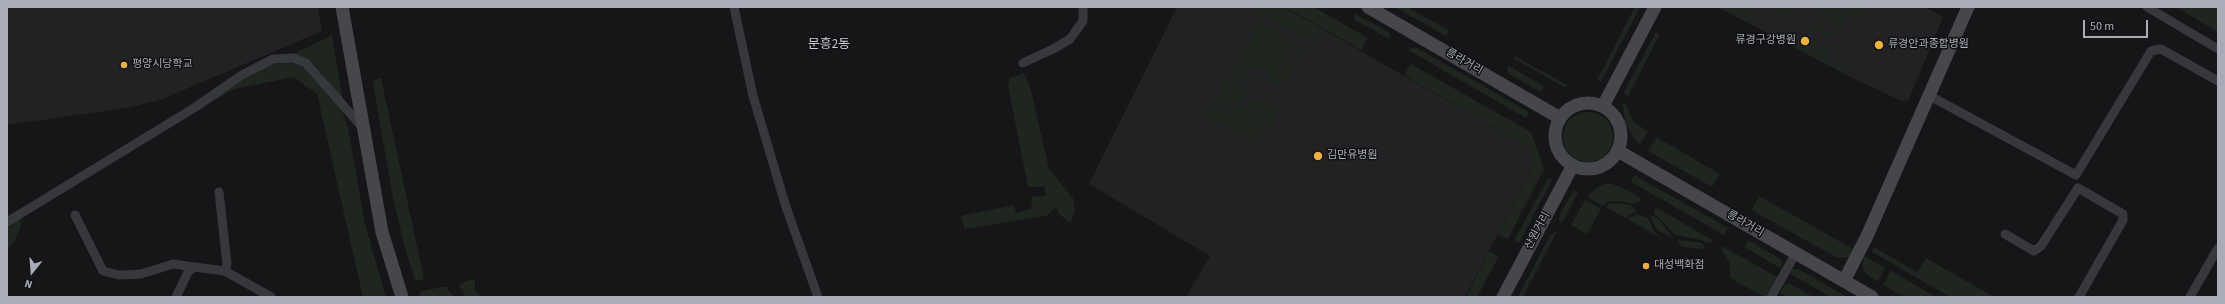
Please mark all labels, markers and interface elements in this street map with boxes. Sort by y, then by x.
scale bar [2085,12,2150,38]
text: 50 m [2090,18,2114,35]
place label: 류경구강병원 [1735,34,1796,48]
marker: 류경구강병원 [1799,35,1811,47]
district label: 문흥2동 [808,37,850,53]
place label: 류경안과종합병원 [1888,38,1969,52]
marker: 류경안과종합병원 [1873,39,1885,51]
street label: 릉라거리 [1443,46,1485,78]
place label: 평양시당학교 [132,58,193,72]
marker: 평양시당학교 [119,60,129,70]
place label: 김만유병원 [1327,149,1378,163]
marker: 김만유병원 [1312,150,1324,162]
street label: 릉라거리 [1724,208,1766,240]
street label: 산원거리 [1523,210,1553,252]
north arrow [12,252,52,292]
place label: 대성백화점 [1654,259,1705,273]
marker: 대성백화점 [1641,261,1651,271]
text: N [23,276,34,292]

